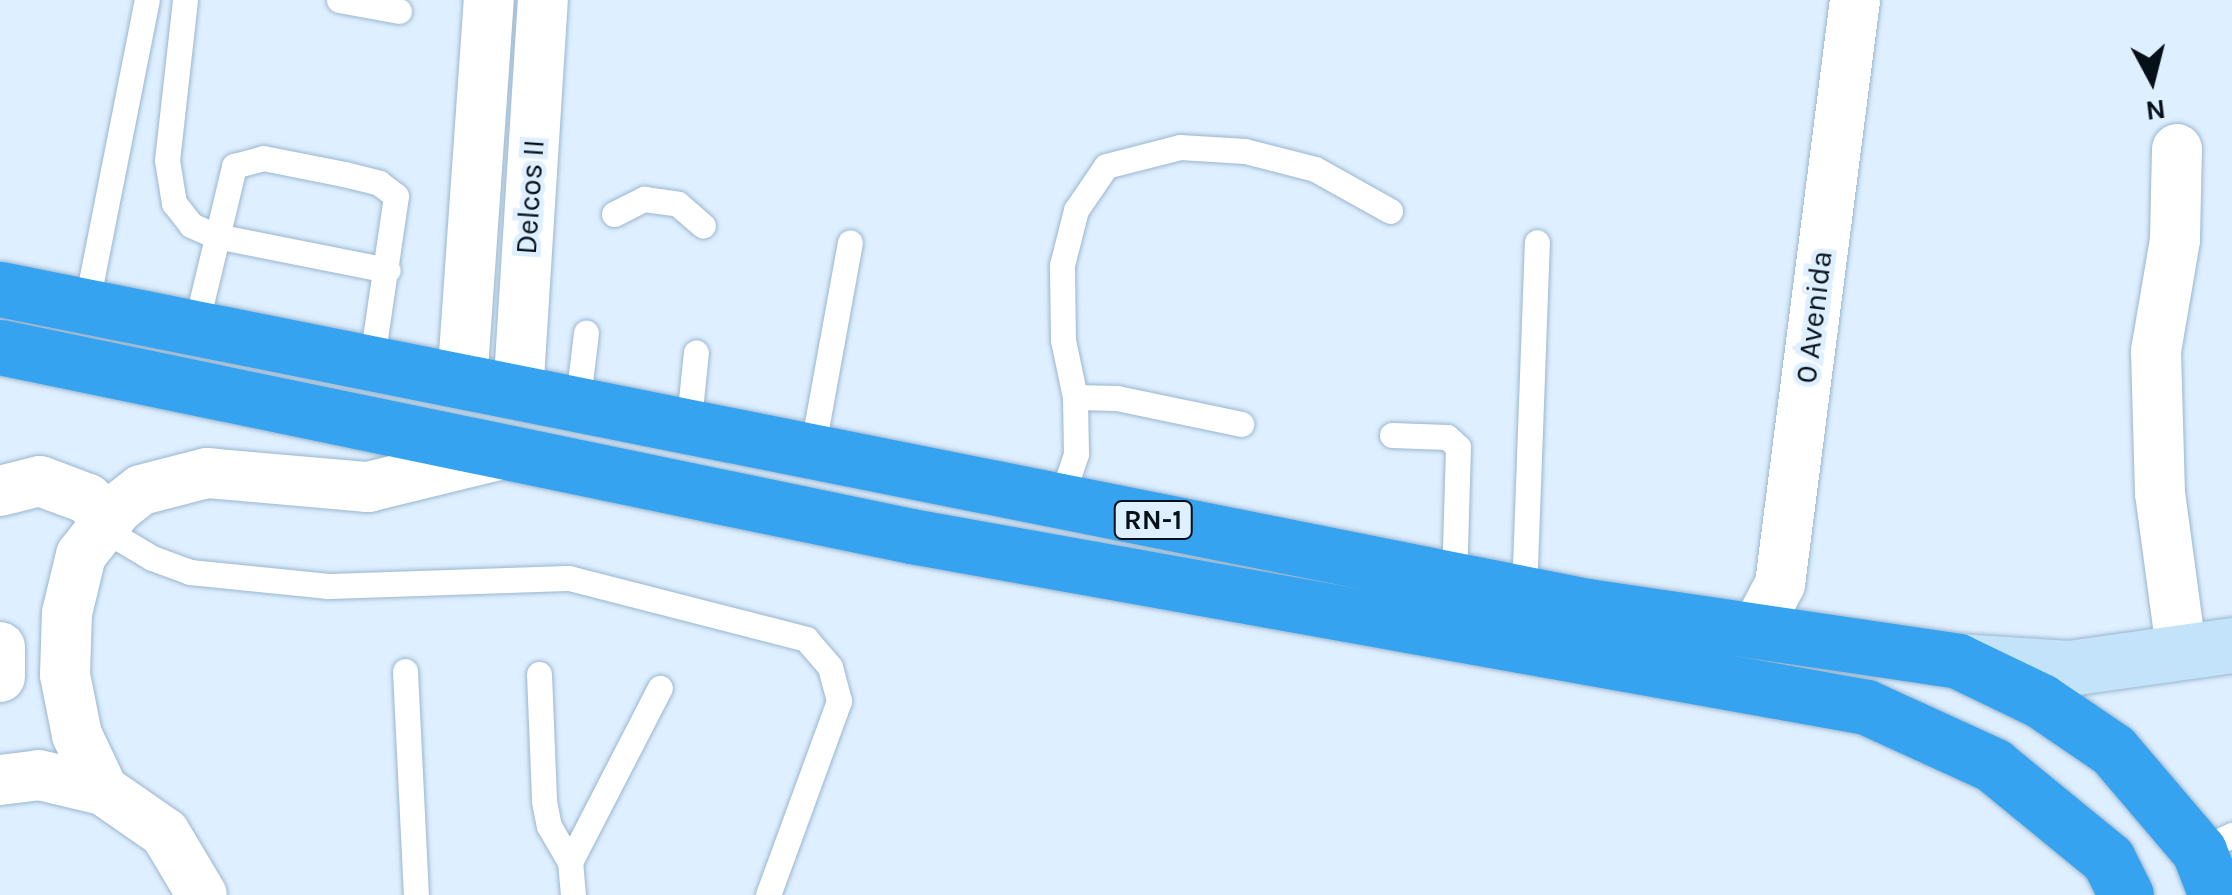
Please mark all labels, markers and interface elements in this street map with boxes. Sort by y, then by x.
north arrow [2102,30,2202,130]
text: N [2144,93,2168,128]
street label: Delcos II [508,138,552,256]
street label: 0 Avenida [1788,249,1840,385]
road number: RN-1 [1113,497,1193,543]

